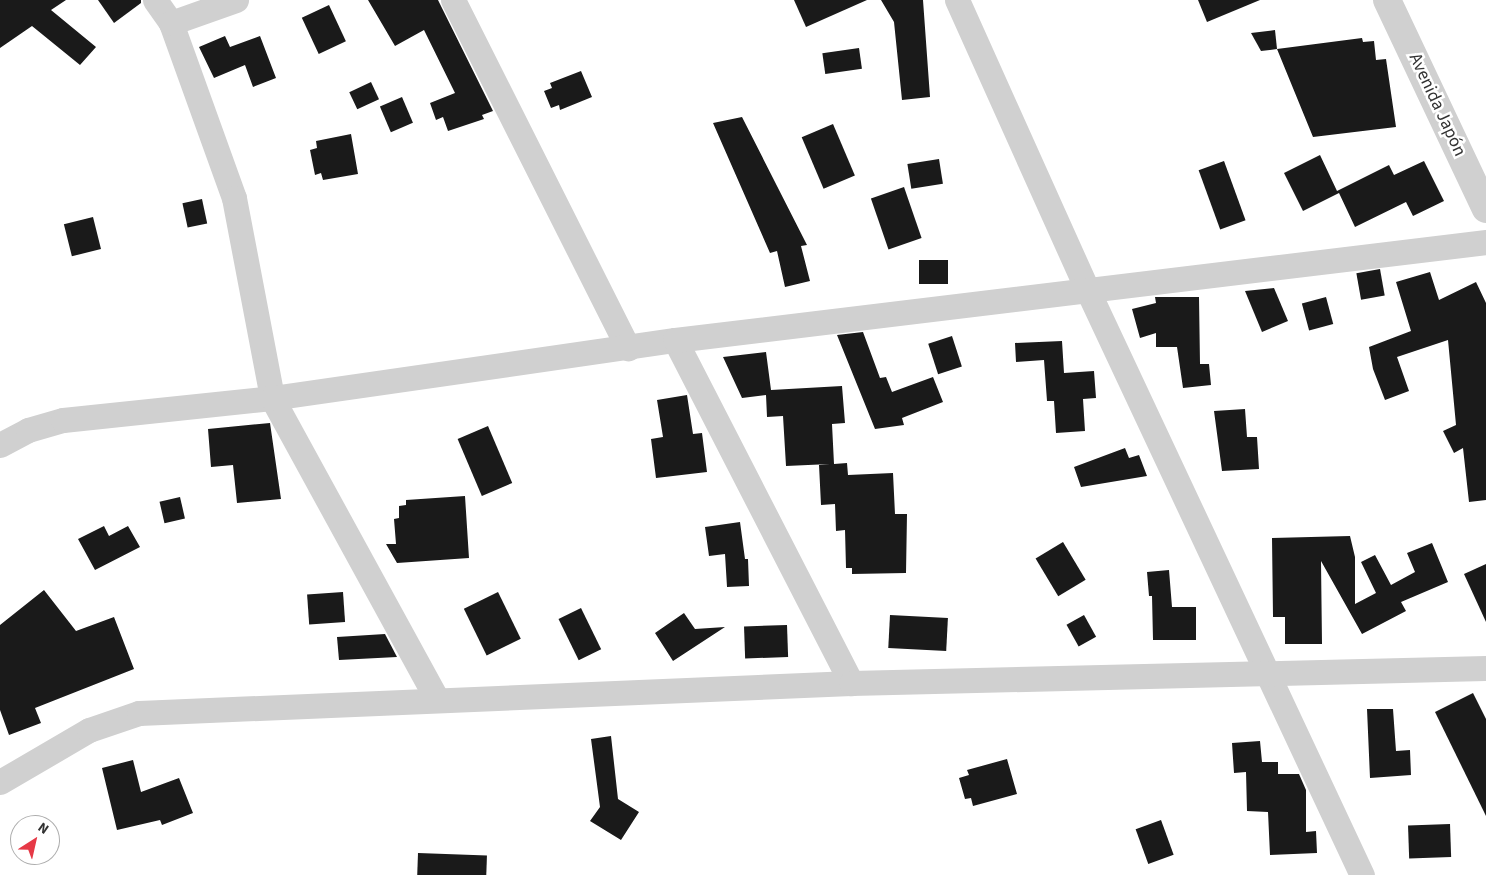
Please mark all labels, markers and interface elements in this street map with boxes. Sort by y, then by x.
street label: Avenida Japón [1404,50,1470,160]
north arrow [10,815,60,865]
text: N [33,818,53,839]

